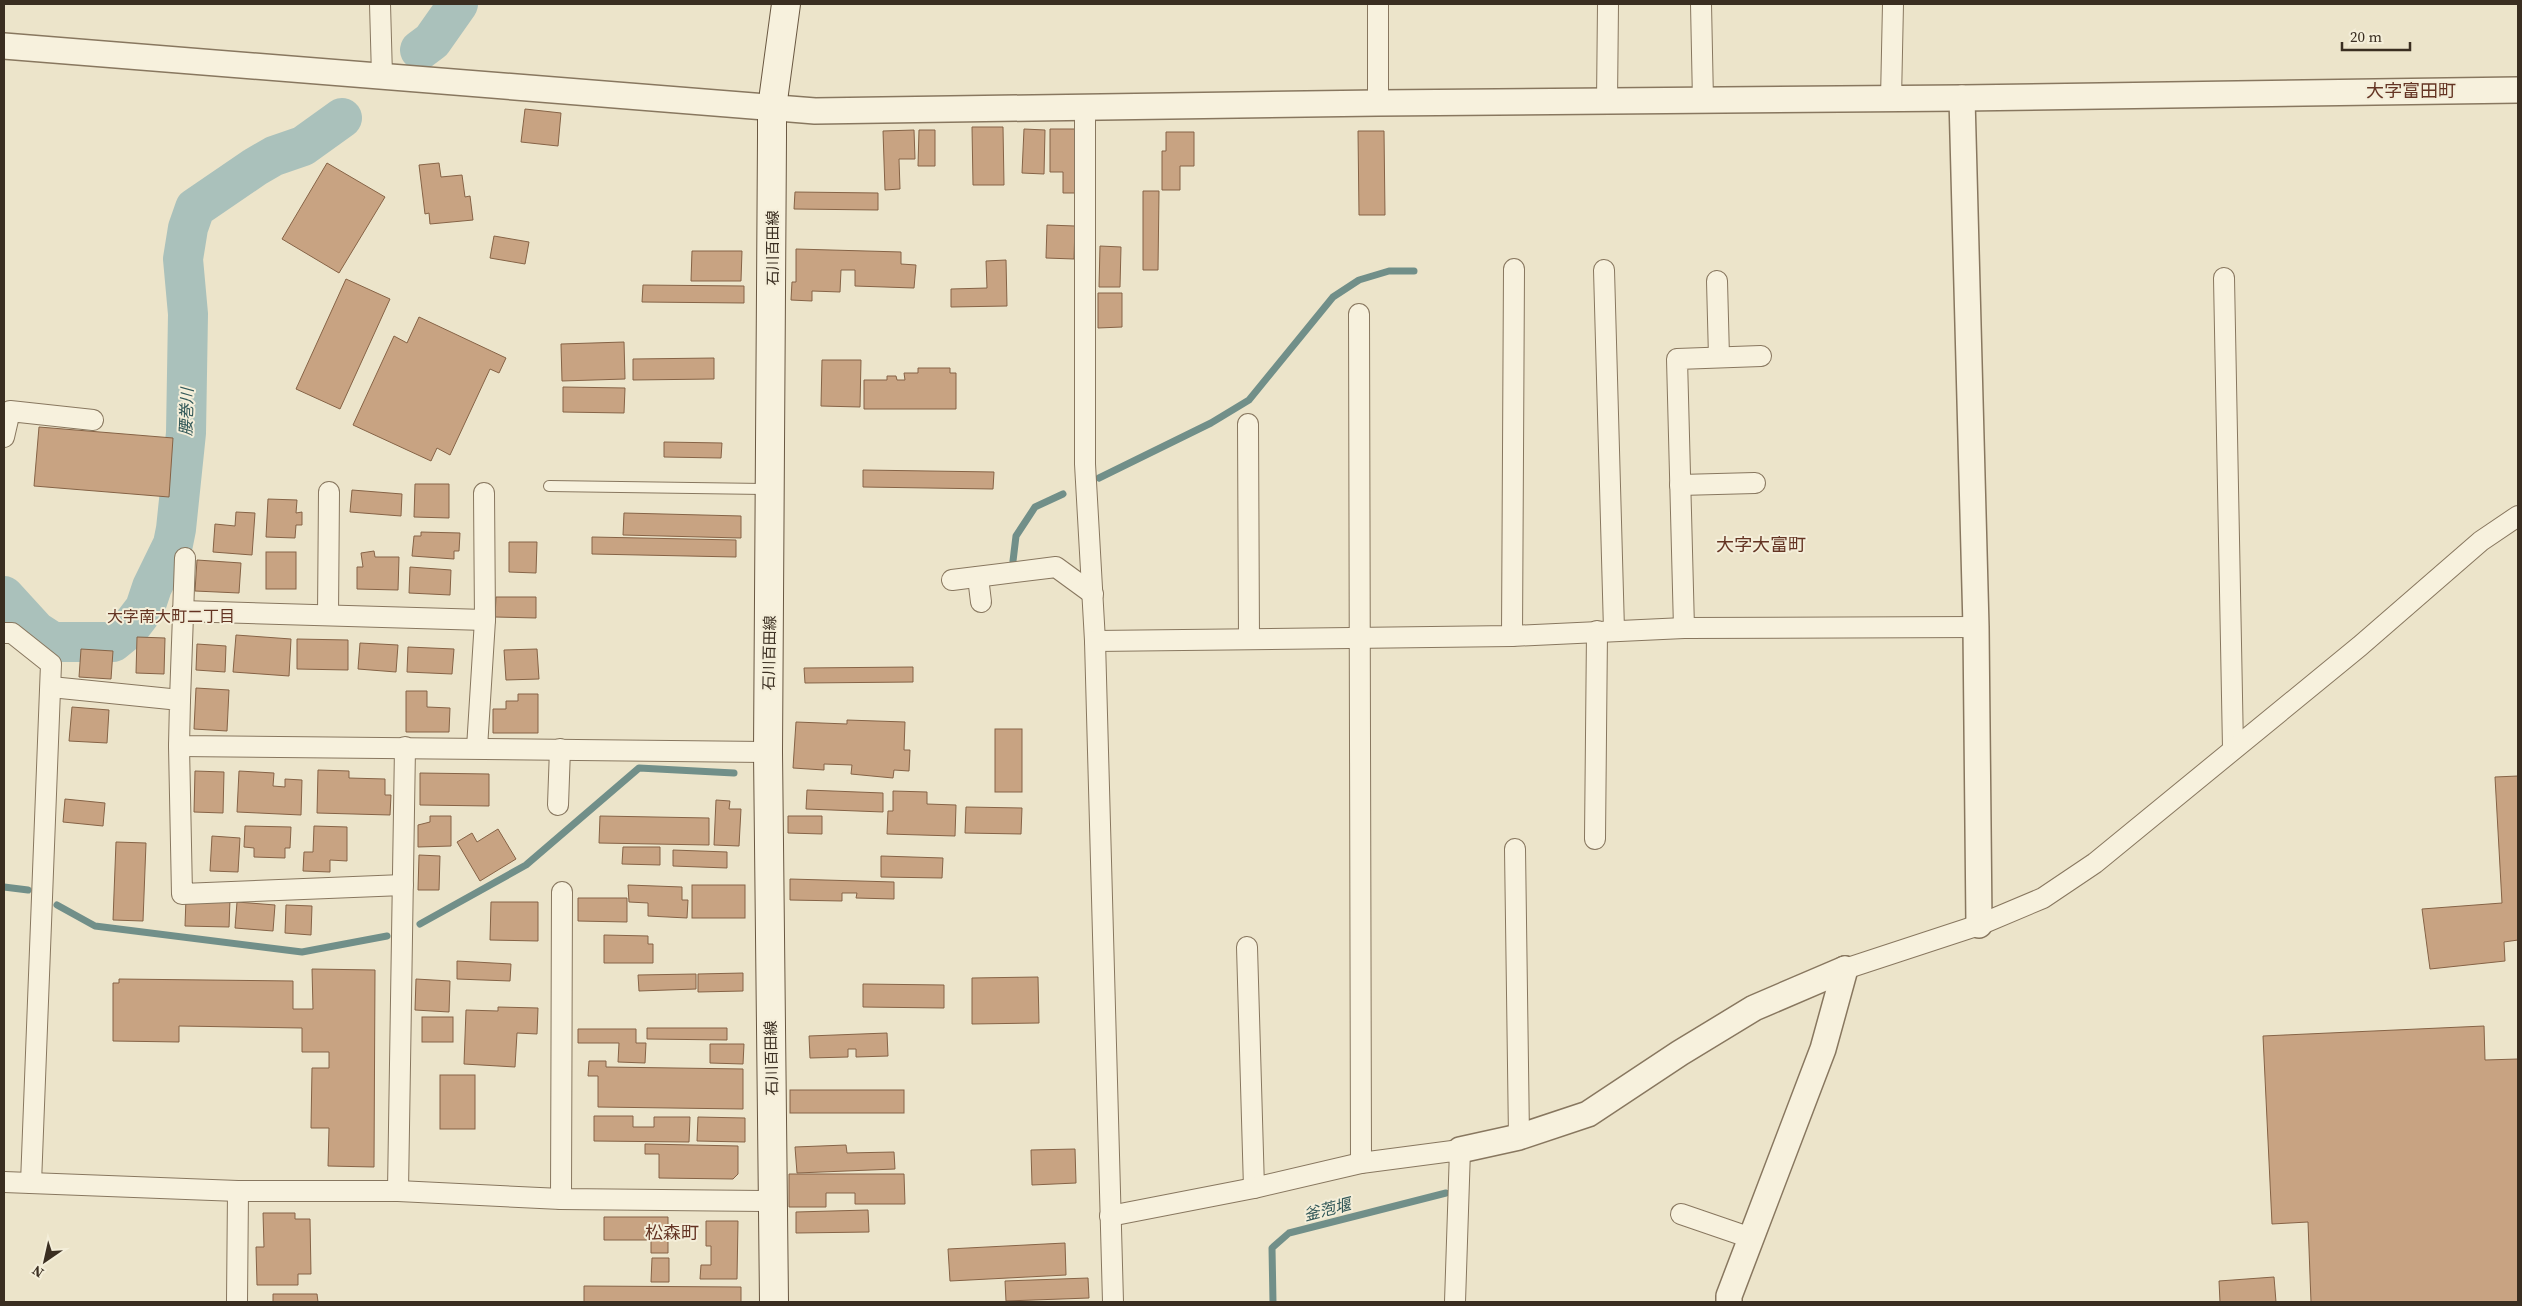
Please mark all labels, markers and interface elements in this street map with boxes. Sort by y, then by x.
scale bar [2342,20,2410,52]
text: 20 m [2350,26,2382,47]
district label: 大字富田町 [2366,78,2456,103]
street label: 石川百田線 [762,210,783,286]
water label: 腰巻川 [174,386,198,436]
district label: 大字大富町 [1716,532,1806,557]
district label: 大字南大町二丁目 [107,605,235,627]
street label: 石川百田線 [758,615,780,691]
street label: 石川百田線 [760,1020,782,1096]
water label: 釜萢堰 [1301,1192,1356,1225]
district label: 松森町 [645,1220,699,1245]
north arrow [20,1236,70,1286]
text: N [28,1261,48,1283]

